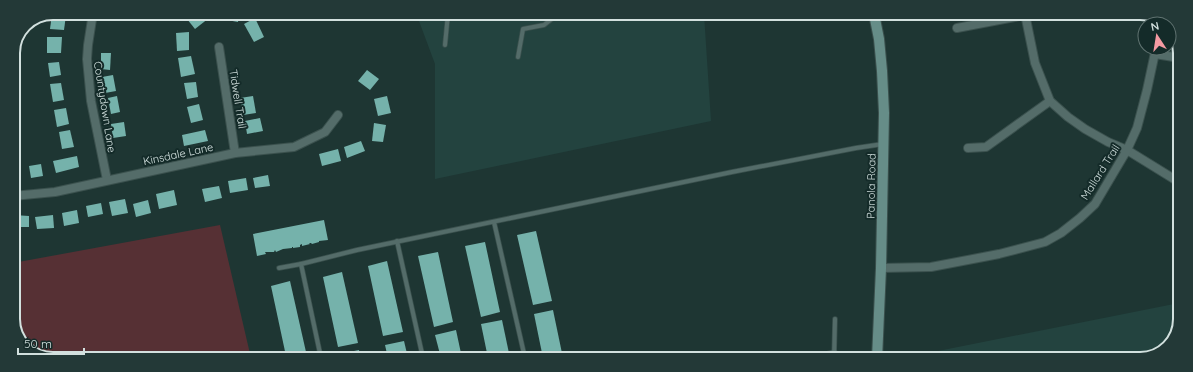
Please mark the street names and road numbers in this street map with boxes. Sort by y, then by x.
street label: Countydown Lane [91,60,119,154]
street label: Tidwell Trail [226,68,250,130]
street label: Kinsdale Lane [142,140,214,168]
street label: Mallard Trail [1077,142,1123,202]
street label: Panola Road [863,153,879,219]

